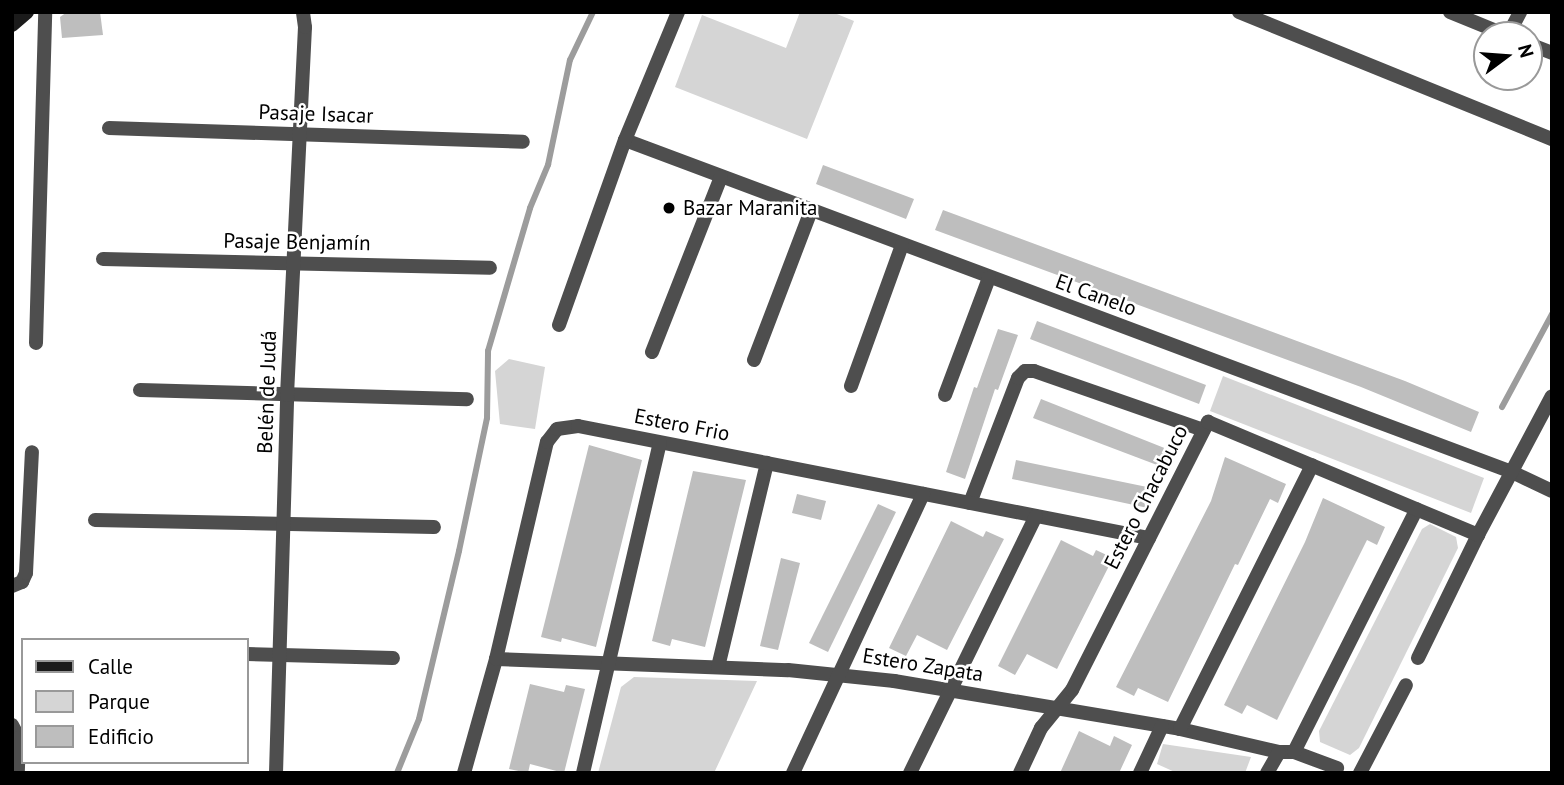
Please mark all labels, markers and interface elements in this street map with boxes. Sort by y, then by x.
north arrow [1473,21,1543,91]
text: N [1513,41,1540,60]
street label: Pasaje Isacar [258,99,374,129]
place label: Bazar Maranita [683,195,817,221]
marker: Bazar Maranita [661,200,677,216]
street label: Pasaje Benjamín [223,228,371,256]
street label: El Canelo [1052,269,1140,321]
street label: Belén de Judá [252,330,282,454]
street label: Estero Frio [632,403,732,447]
street label: Estero Chacabuco [1099,421,1193,573]
legend [21,638,248,764]
street label: Estero Zapata [861,643,985,687]
text: Calle [88,653,133,680]
text: Parque [88,688,150,715]
text: Edificio [88,723,154,750]

